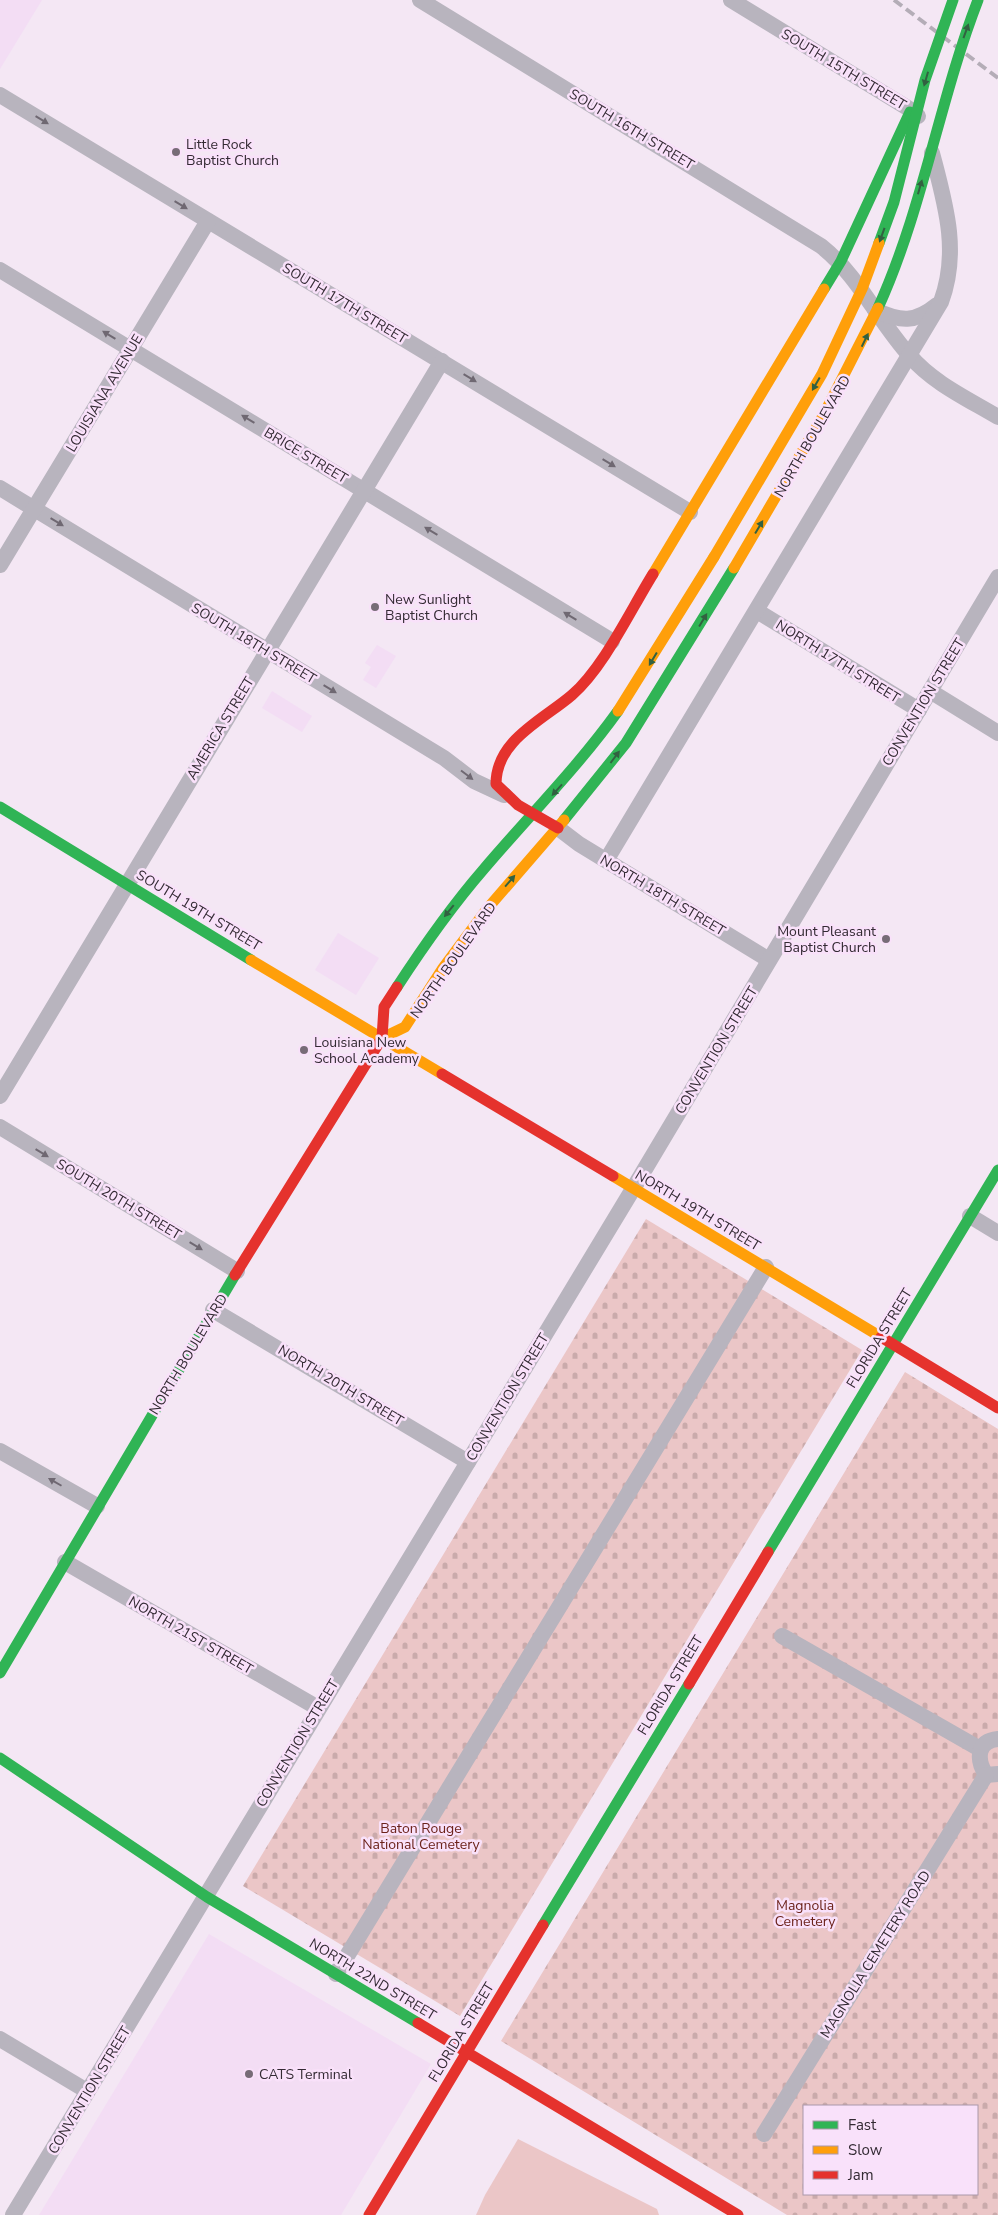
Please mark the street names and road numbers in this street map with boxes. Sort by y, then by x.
street label: SOUTH 15TH STREET [778,25,910,115]
street label: SOUTH 16TH STREET [566,85,698,175]
street label: SOUTH 17TH STREET [279,259,411,349]
street label: LOUISIANA AVENUE [62,331,147,456]
street label: NORTH BOULEVARD [770,372,855,501]
street label: BRICE STREET [260,423,352,488]
street label: SOUTH 18TH STREET [188,599,320,689]
street label: NORTH 17TH STREET [772,615,904,708]
street label: CONVENTION STREET [878,634,969,770]
street label: AMERICA STREET [182,673,259,783]
street label: NORTH 18TH STREET [597,850,729,941]
street label: SOUTH 19TH STREET [133,866,265,956]
street label: NORTH BOULEVARD [406,898,501,1022]
street label: CONVENTION STREET [671,982,762,1118]
street label: SOUTH 20TH STREET [53,1155,185,1245]
street label: NORTH 19TH STREET [632,1165,764,1256]
street label: FLORIDA STREET [842,1284,917,1392]
street label: NORTH BOULEVARD [145,1290,232,1418]
street label: CONVENTION STREET [462,1329,553,1465]
street label: NORTH 20TH STREET [275,1340,407,1431]
street label: NORTH 21ST STREET [125,1592,257,1679]
street label: FLORIDA STREET [633,1631,708,1739]
street label: CONVENTION STREET [252,1675,343,1811]
street label: MAGNOLIA CEMETERY ROAD [816,1867,935,2042]
street label: NORTH 22ND STREET [306,1934,440,2025]
street label: FLORIDA STREET [424,1978,499,2086]
street label: CONVENTION STREET [44,2022,135,2158]

